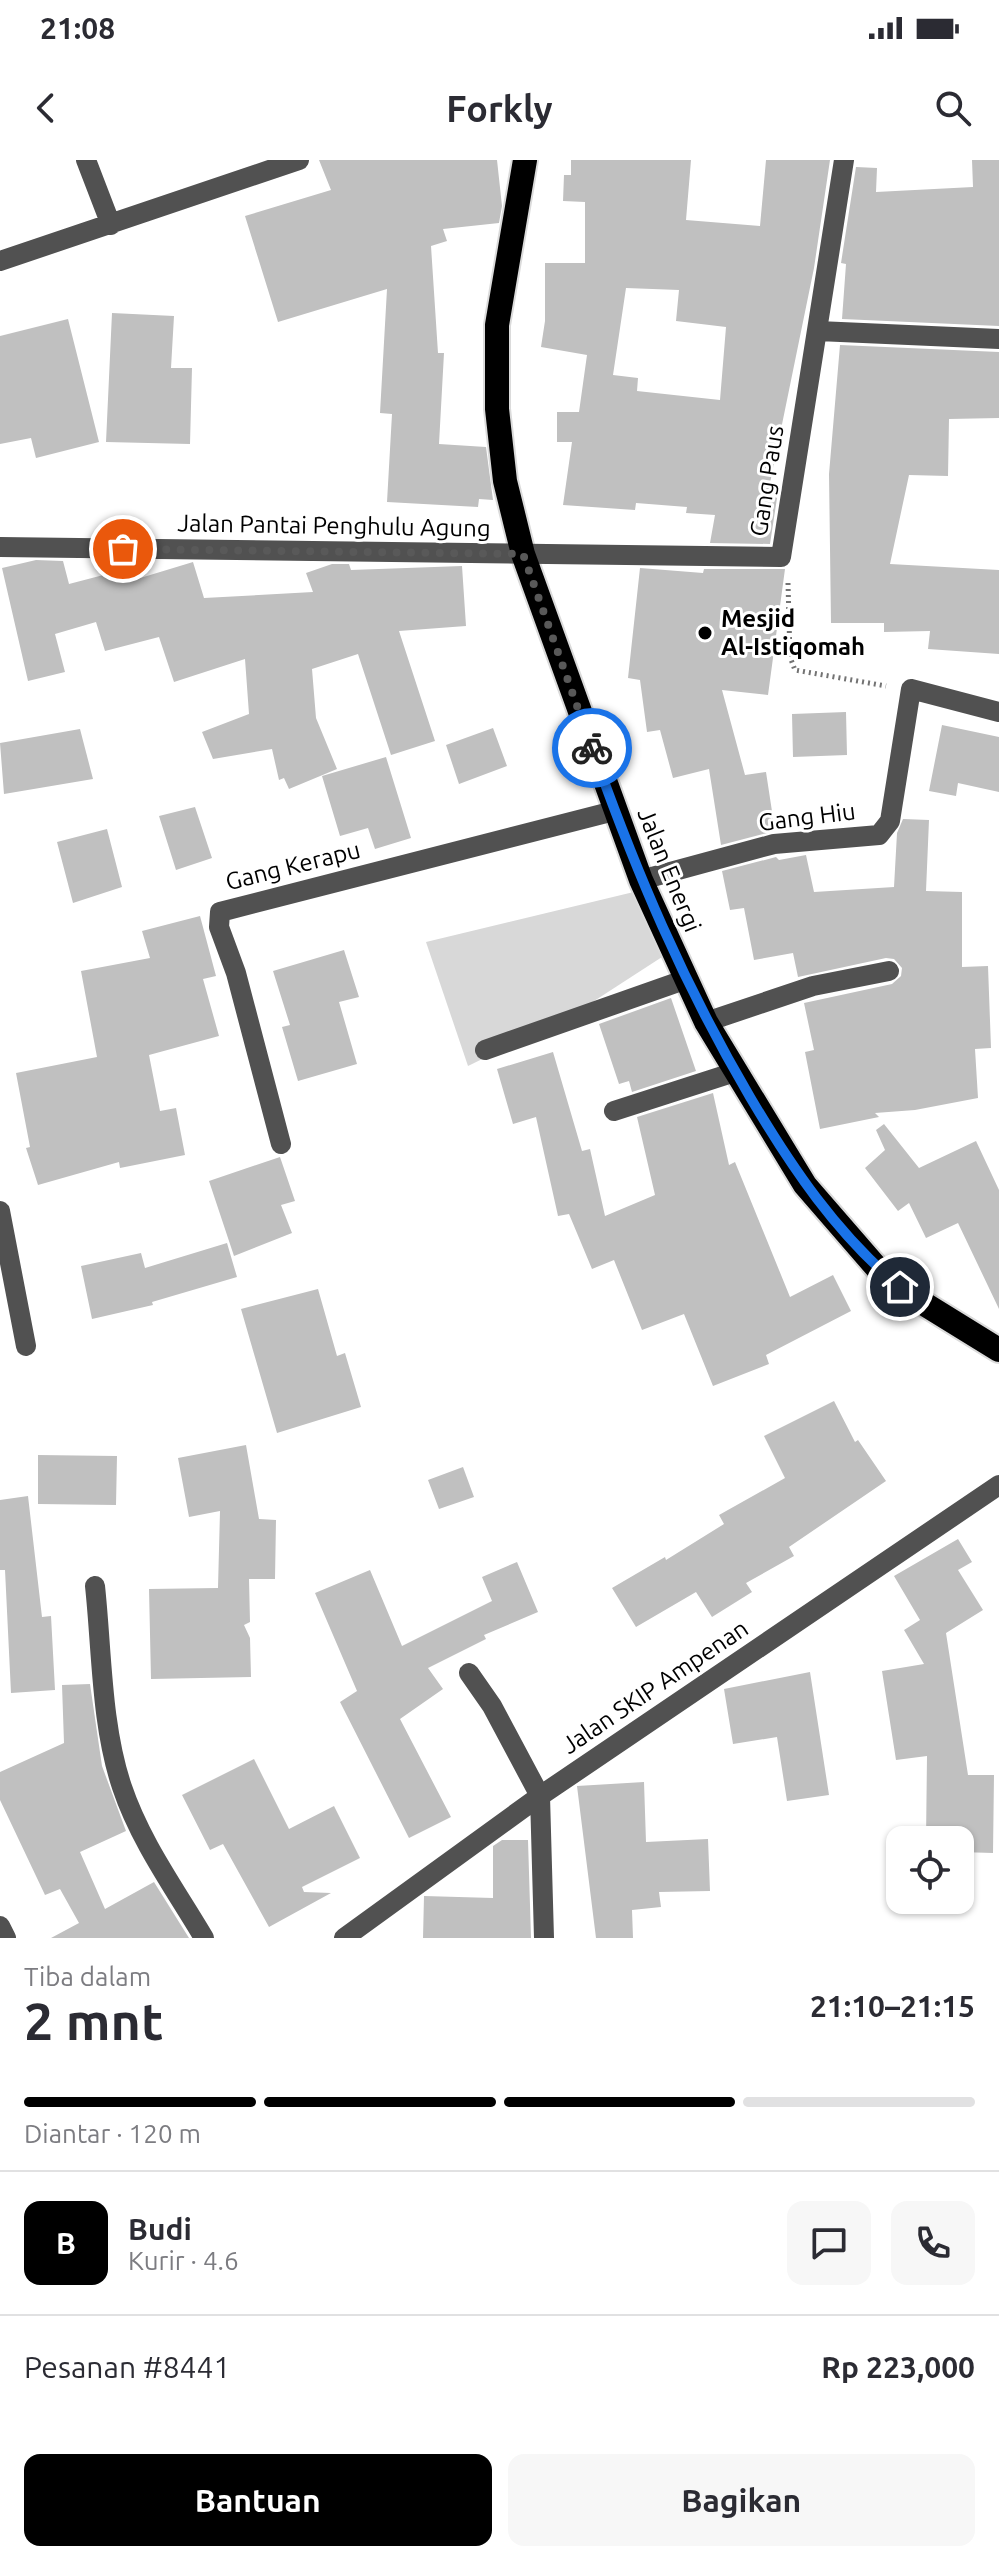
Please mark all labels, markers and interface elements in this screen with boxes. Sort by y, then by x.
text: 21:08 [40,11,115,45]
icon: back [24,86,68,130]
icon: search [931,86,975,130]
text: Forkly [446,88,553,129]
street label: Gang Paus [744,424,789,538]
street label: Jalan Pantai Penghulu Agung [177,509,491,542]
pin [89,515,157,583]
icon: bag [101,527,145,571]
place label: Mesjid Al-Istiqomah [721,605,865,660]
marker: Mesjid Al-Istiqomah [696,624,714,642]
courier [552,708,632,788]
icon: bike [570,726,614,770]
street label: Gang Hiu [757,797,857,836]
street label: Jalan Energi [632,804,707,936]
street label: Gang Kerapu [223,836,363,895]
pin [866,1253,934,1321]
icon: home [878,1265,922,1309]
street label: Jalan SKIP Ampenan [557,1614,753,1759]
map controls [886,1826,974,1914]
button: locate [886,1826,974,1914]
text: Tiba dalam [24,1962,151,1991]
text: 21:10–21:15 [810,1989,975,2023]
text: 2 mnt [24,1992,163,2050]
text: Diantar · 120 m [24,2119,201,2148]
button: chat [787,2201,871,2285]
button: phone [891,2201,975,2285]
text: Budi [128,2212,192,2246]
text: B [56,2226,76,2260]
text: Kurir · 4.6 [128,2246,239,2275]
text: Pesanan #8441 [24,2350,230,2384]
text: Rp 223,000 [821,2350,975,2384]
button: Bantuan [24,2454,492,2546]
button: Bagikan [508,2454,975,2546]

